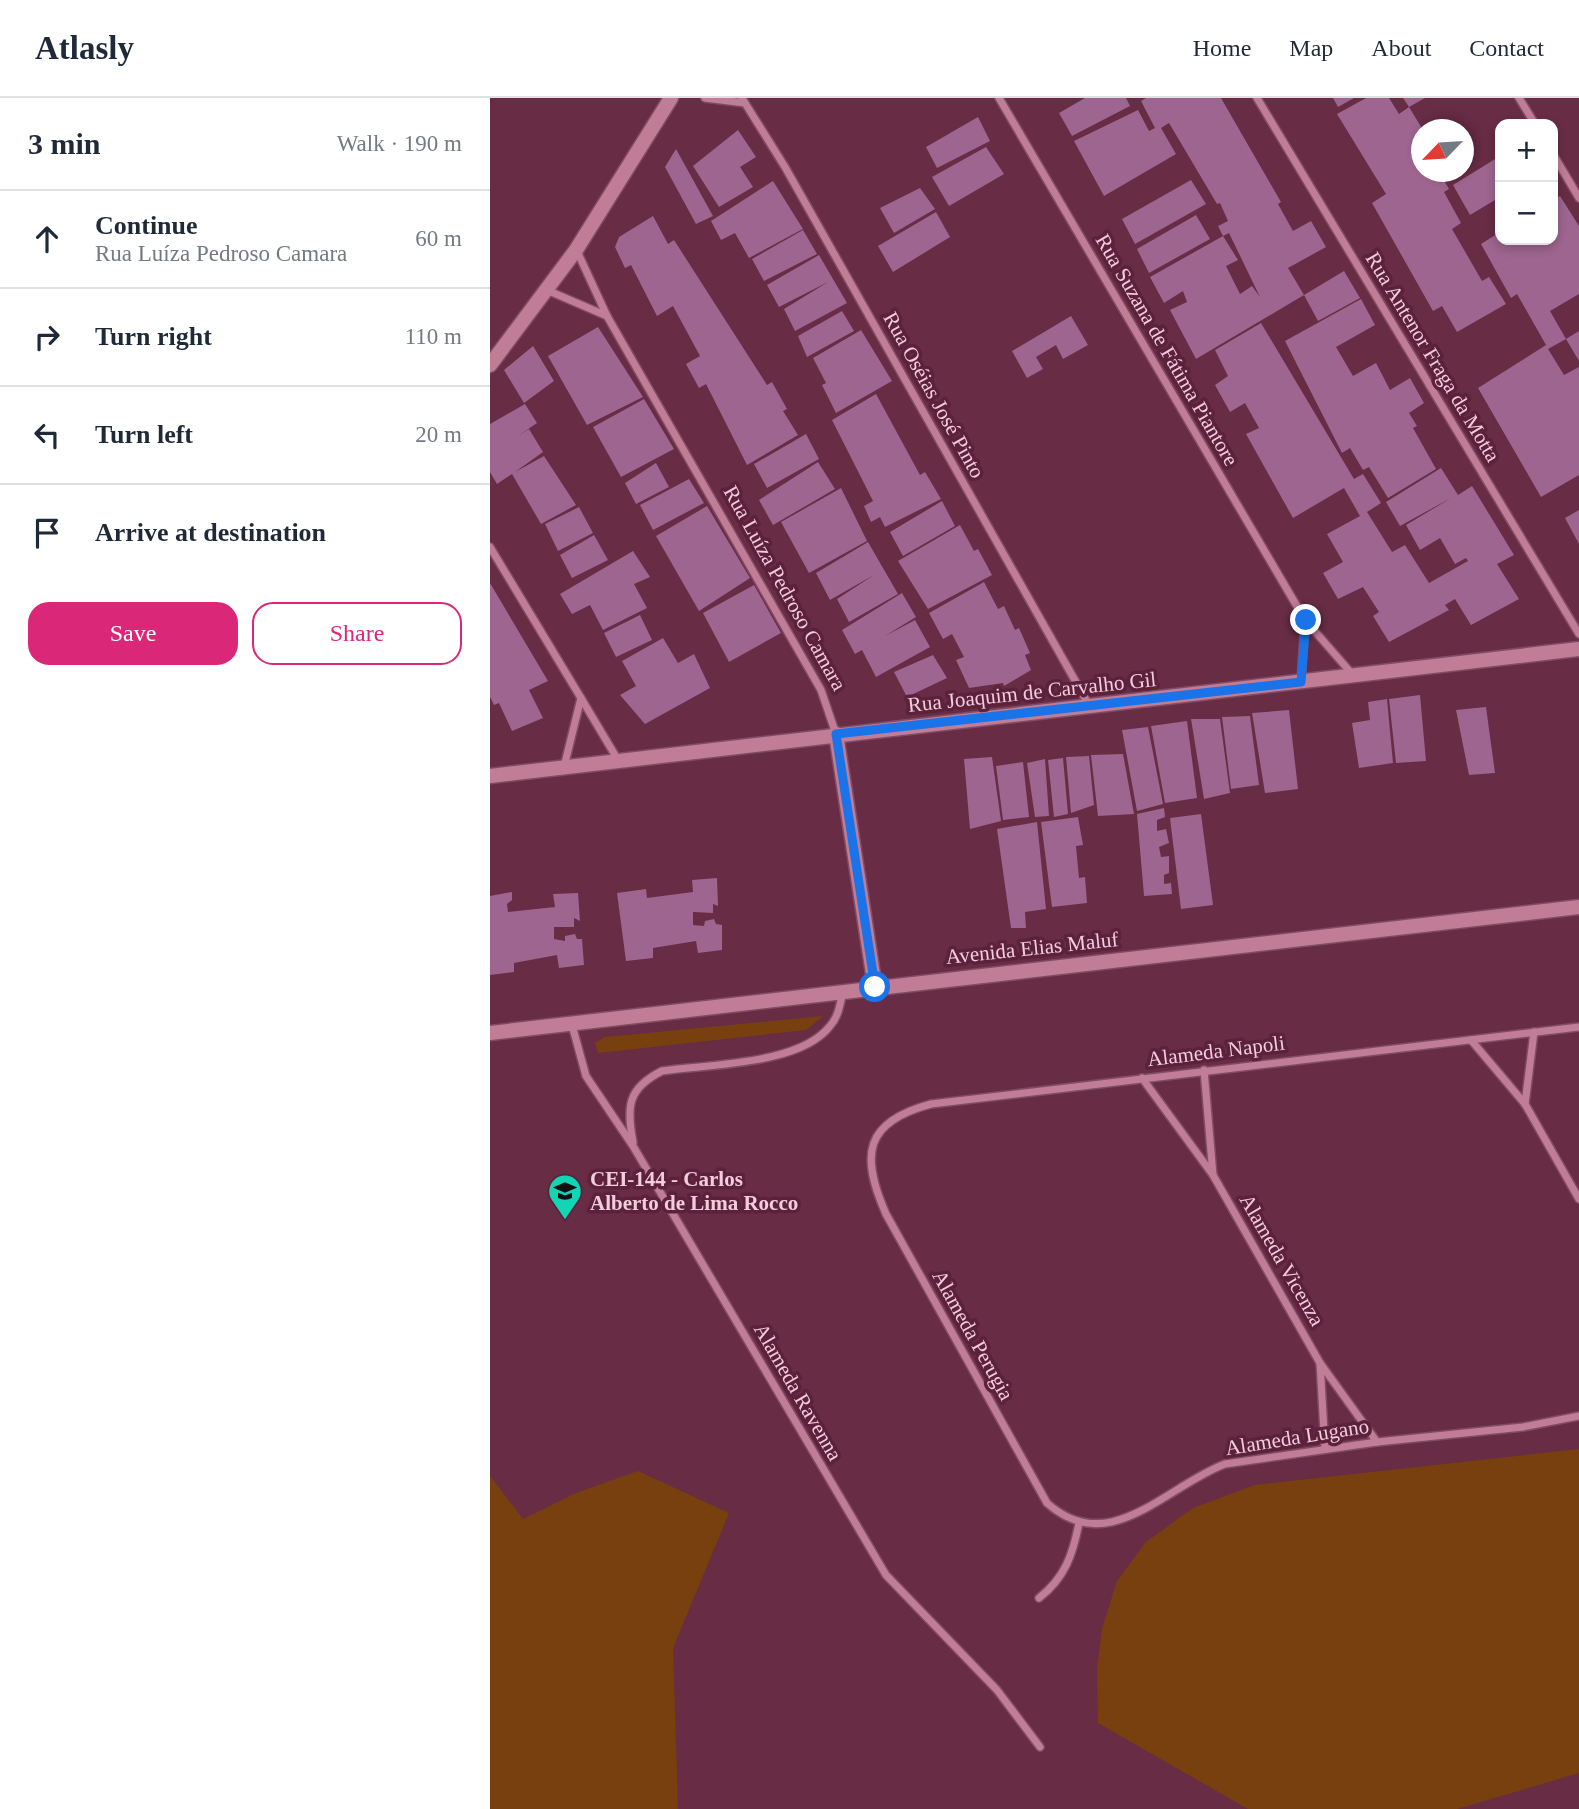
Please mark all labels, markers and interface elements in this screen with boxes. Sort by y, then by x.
text: Atlasly [35,30,134,66]
text: Home [1193,35,1251,61]
text: Map [1289,35,1333,61]
text: About [1371,35,1431,61]
text: Contact [1469,35,1544,61]
north arrow [1411,119,1474,182]
map controls [1495,119,1558,245]
button: + [1495,119,1558,182]
text: 3 min [28,127,101,160]
text: Walk · 190 m [337,131,462,156]
button: − [1495,182,1558,245]
text: Continue [95,211,198,240]
icon: ahead [28,220,66,258]
text: 60 m [415,226,462,251]
street label: Rua Suzana de Fátima Piantore [1091,230,1243,470]
text: Rua Luíza Pedroso Camara [95,241,347,266]
street label: Rua Antenor Fraga da Motta [1361,248,1506,467]
street label: Rua Oséias José Pinto [878,308,990,482]
icon: right [28,318,66,356]
text: Turn right [95,322,212,351]
text: 110 m [405,324,462,349]
icon: left [28,416,66,454]
text: Turn left [95,420,193,449]
text: 20 m [415,422,462,447]
street label: Rua Luíza Pedroso Camara [719,481,852,695]
icon: arrive [28,514,66,552]
text: Arrive at destination [95,518,326,547]
button: Save [28,602,238,665]
button: Share [252,602,462,665]
route end [1290,604,1321,635]
street label: Rua Joaquim de Carvalho Gil [907,667,1158,717]
street label: Avenida Elias Maluf [945,927,1119,969]
route start [859,971,890,1002]
street label: Alameda Napoli [1146,1031,1286,1071]
place label: CEI-144 - Carlos Alberto de Lima Rocco [590,1167,798,1215]
school or university icon: CEI-144 - Carlos Alberto de Lima Rocco [546,1172,584,1221]
street label: Alameda Vicenza [1235,1190,1330,1331]
street label: Alameda Perugia [927,1266,1019,1405]
street label: Alameda Ravenna [749,1319,847,1465]
street label: Alameda Lugano [1223,1414,1371,1460]

